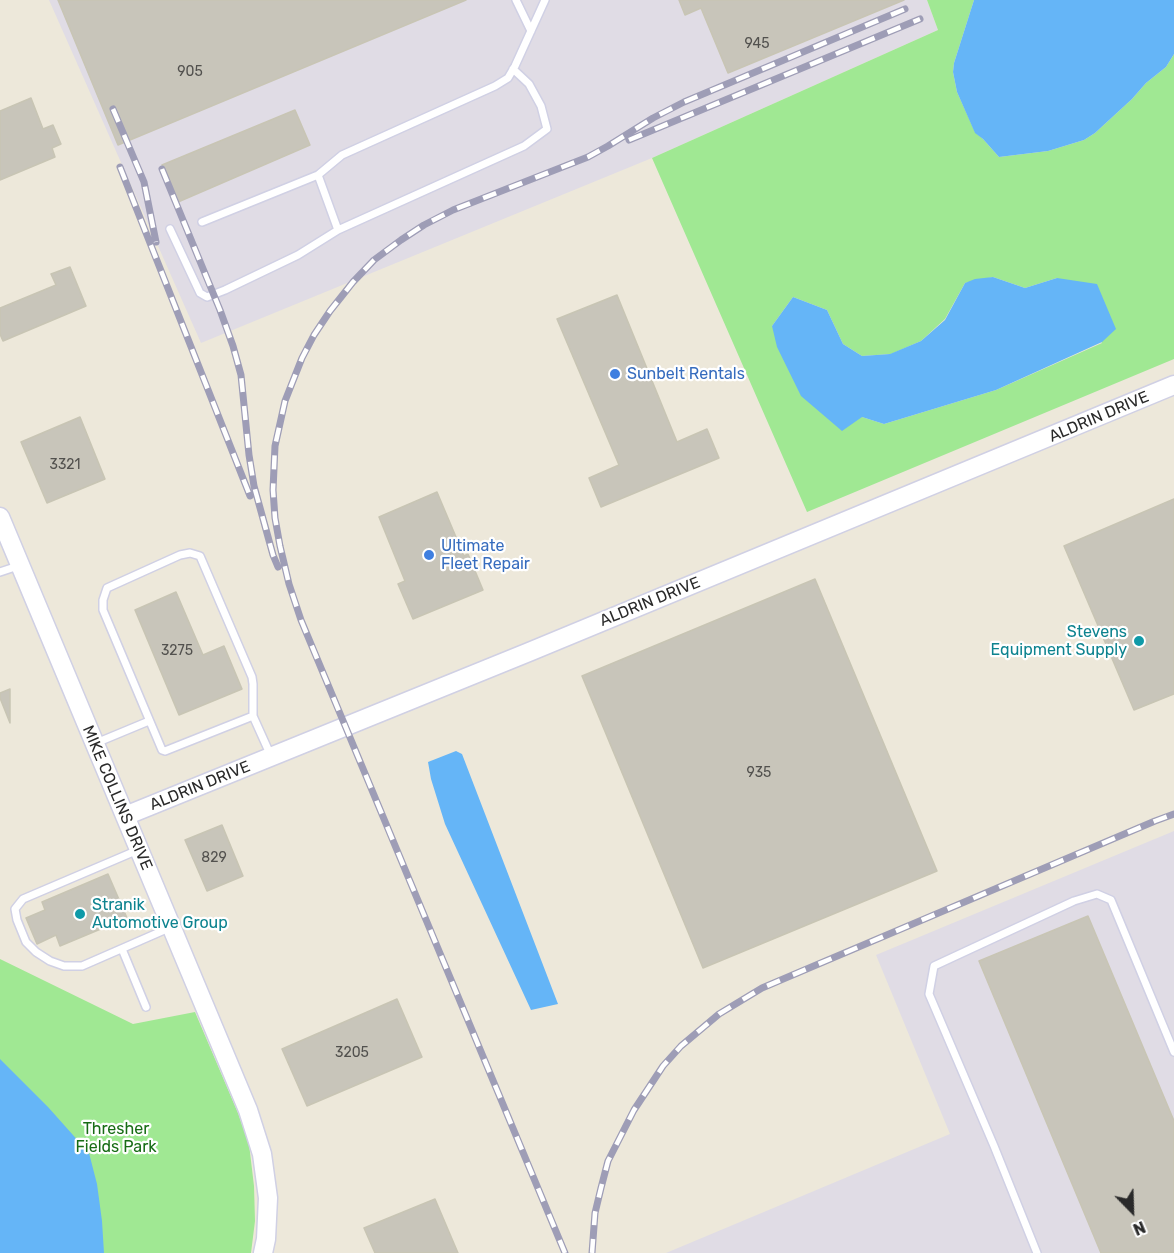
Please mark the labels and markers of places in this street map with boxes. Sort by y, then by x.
place label: Sunbelt Rentals [627,364,745,384]
marker: Sunbelt Rentals [608,367,622,381]
place label: Ultimate Fleet Repair [441,536,530,574]
marker: Ultimate Fleet Repair [422,548,436,562]
place label: Stevens Equipment Supply [991,622,1127,660]
marker: Stevens Equipment Supply [1132,634,1146,648]
place label: Stranik Automotive Group [92,895,228,933]
marker: Stranik Automotive Group [73,907,87,921]

